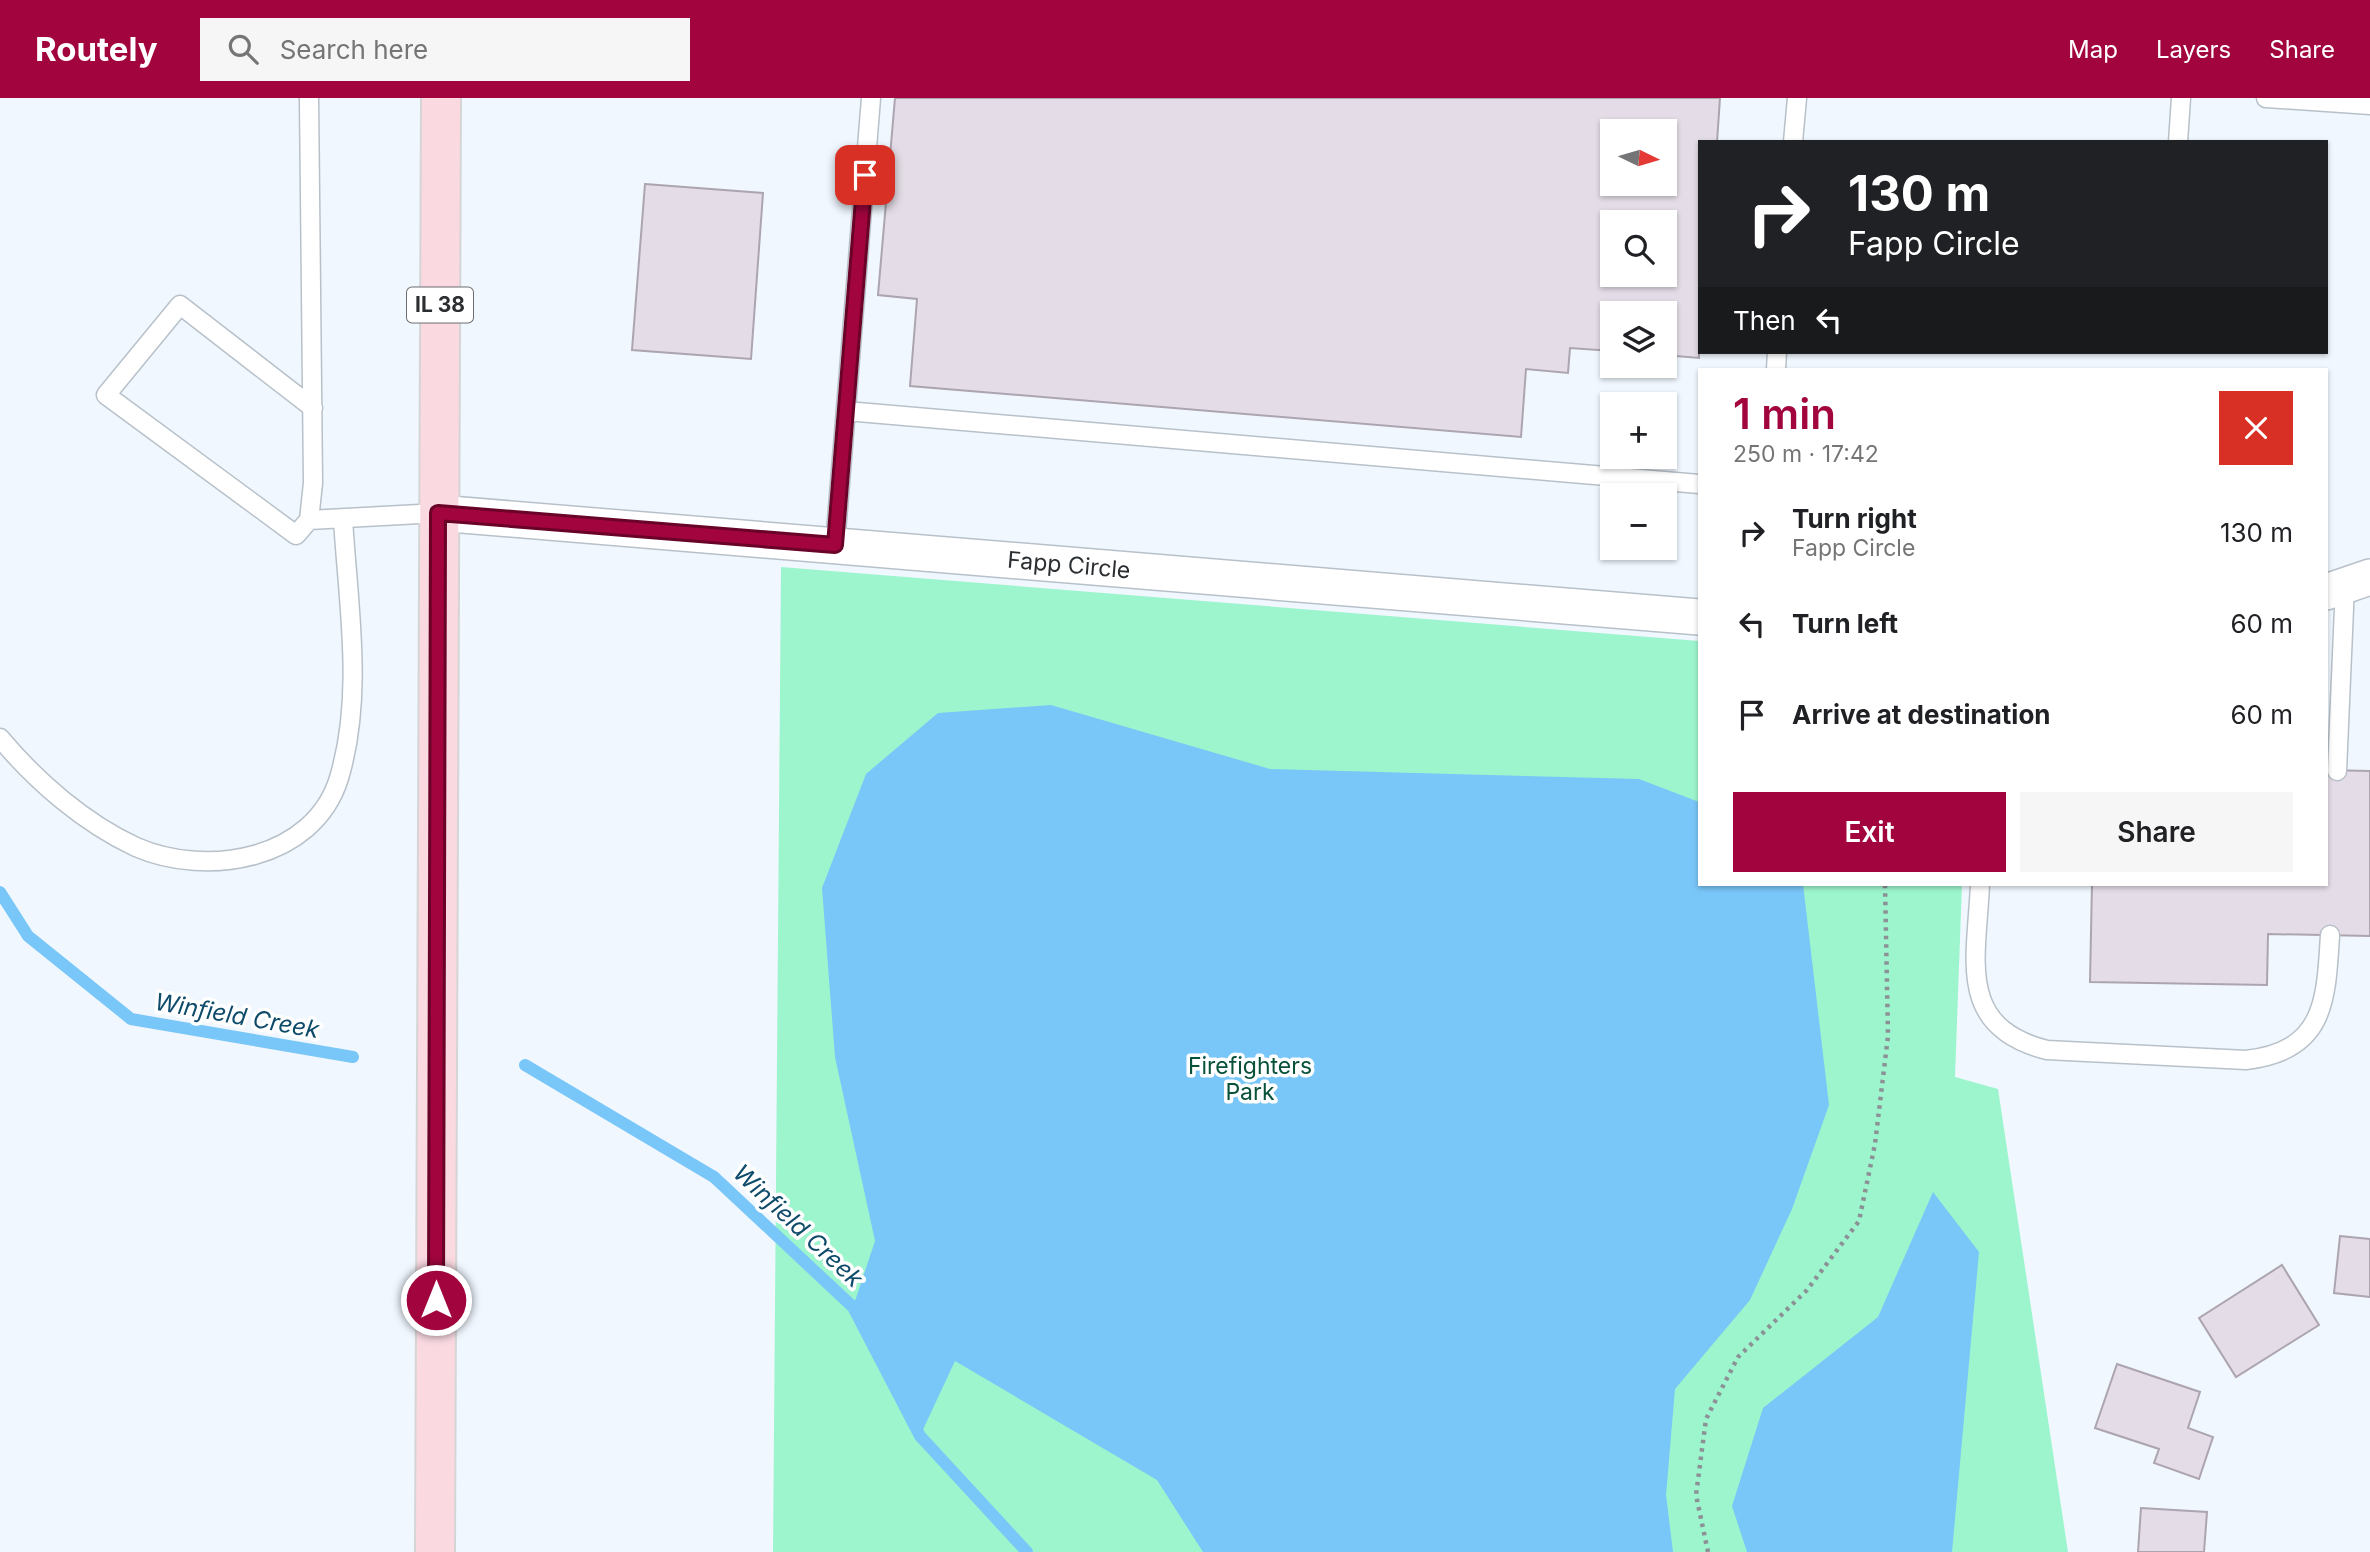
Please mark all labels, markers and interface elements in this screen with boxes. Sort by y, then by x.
search box [200,18,690,81]
text: Routely [35,29,158,69]
icon: search [224,30,262,68]
text: Search here [280,34,428,65]
text: Map [2068,35,2118,64]
text: Layers [2156,35,2231,64]
text: Share [2269,35,2335,64]
north arrow [1600,119,1676,196]
map controls [1600,119,1677,560]
pin [835,145,895,205]
icon: arrive [846,156,884,194]
text: 130 m [1848,164,1990,223]
icon: right [1733,168,1824,259]
button: search [1600,210,1677,287]
text: Fapp Circle [1848,224,2020,263]
road number: IL 38 [407,288,473,322]
button: layers [1600,301,1677,378]
icon: left [1810,301,1848,339]
text: Then [1733,305,1796,336]
text: 1 min [1733,388,1836,439]
button: close [2219,391,2293,465]
button: + [1600,392,1677,469]
text: 250 m · 17:42 [1733,440,1879,468]
button: − [1600,483,1677,560]
text: Turn right [1792,503,1917,534]
icon: right [1733,514,1771,552]
text: 130 m [2220,517,2293,548]
text: Fapp Circle [1792,534,1915,562]
street label: Fapp Circle [1006,546,1132,584]
icon: left [1733,605,1771,643]
text: Turn left [1792,608,1898,639]
text: 60 m [2230,608,2293,639]
icon: arrive [1733,696,1771,734]
text: Arrive at destination [1792,699,2051,730]
text: 60 m [2230,699,2293,730]
button: Exit [1733,792,2006,872]
button: Share [2020,792,2293,872]
water label: Winfield Creek [153,987,322,1044]
park label: Firefighters Park [1188,1052,1312,1106]
water label: Winfield Creek [728,1158,870,1294]
position arrow [399,1263,473,1337]

